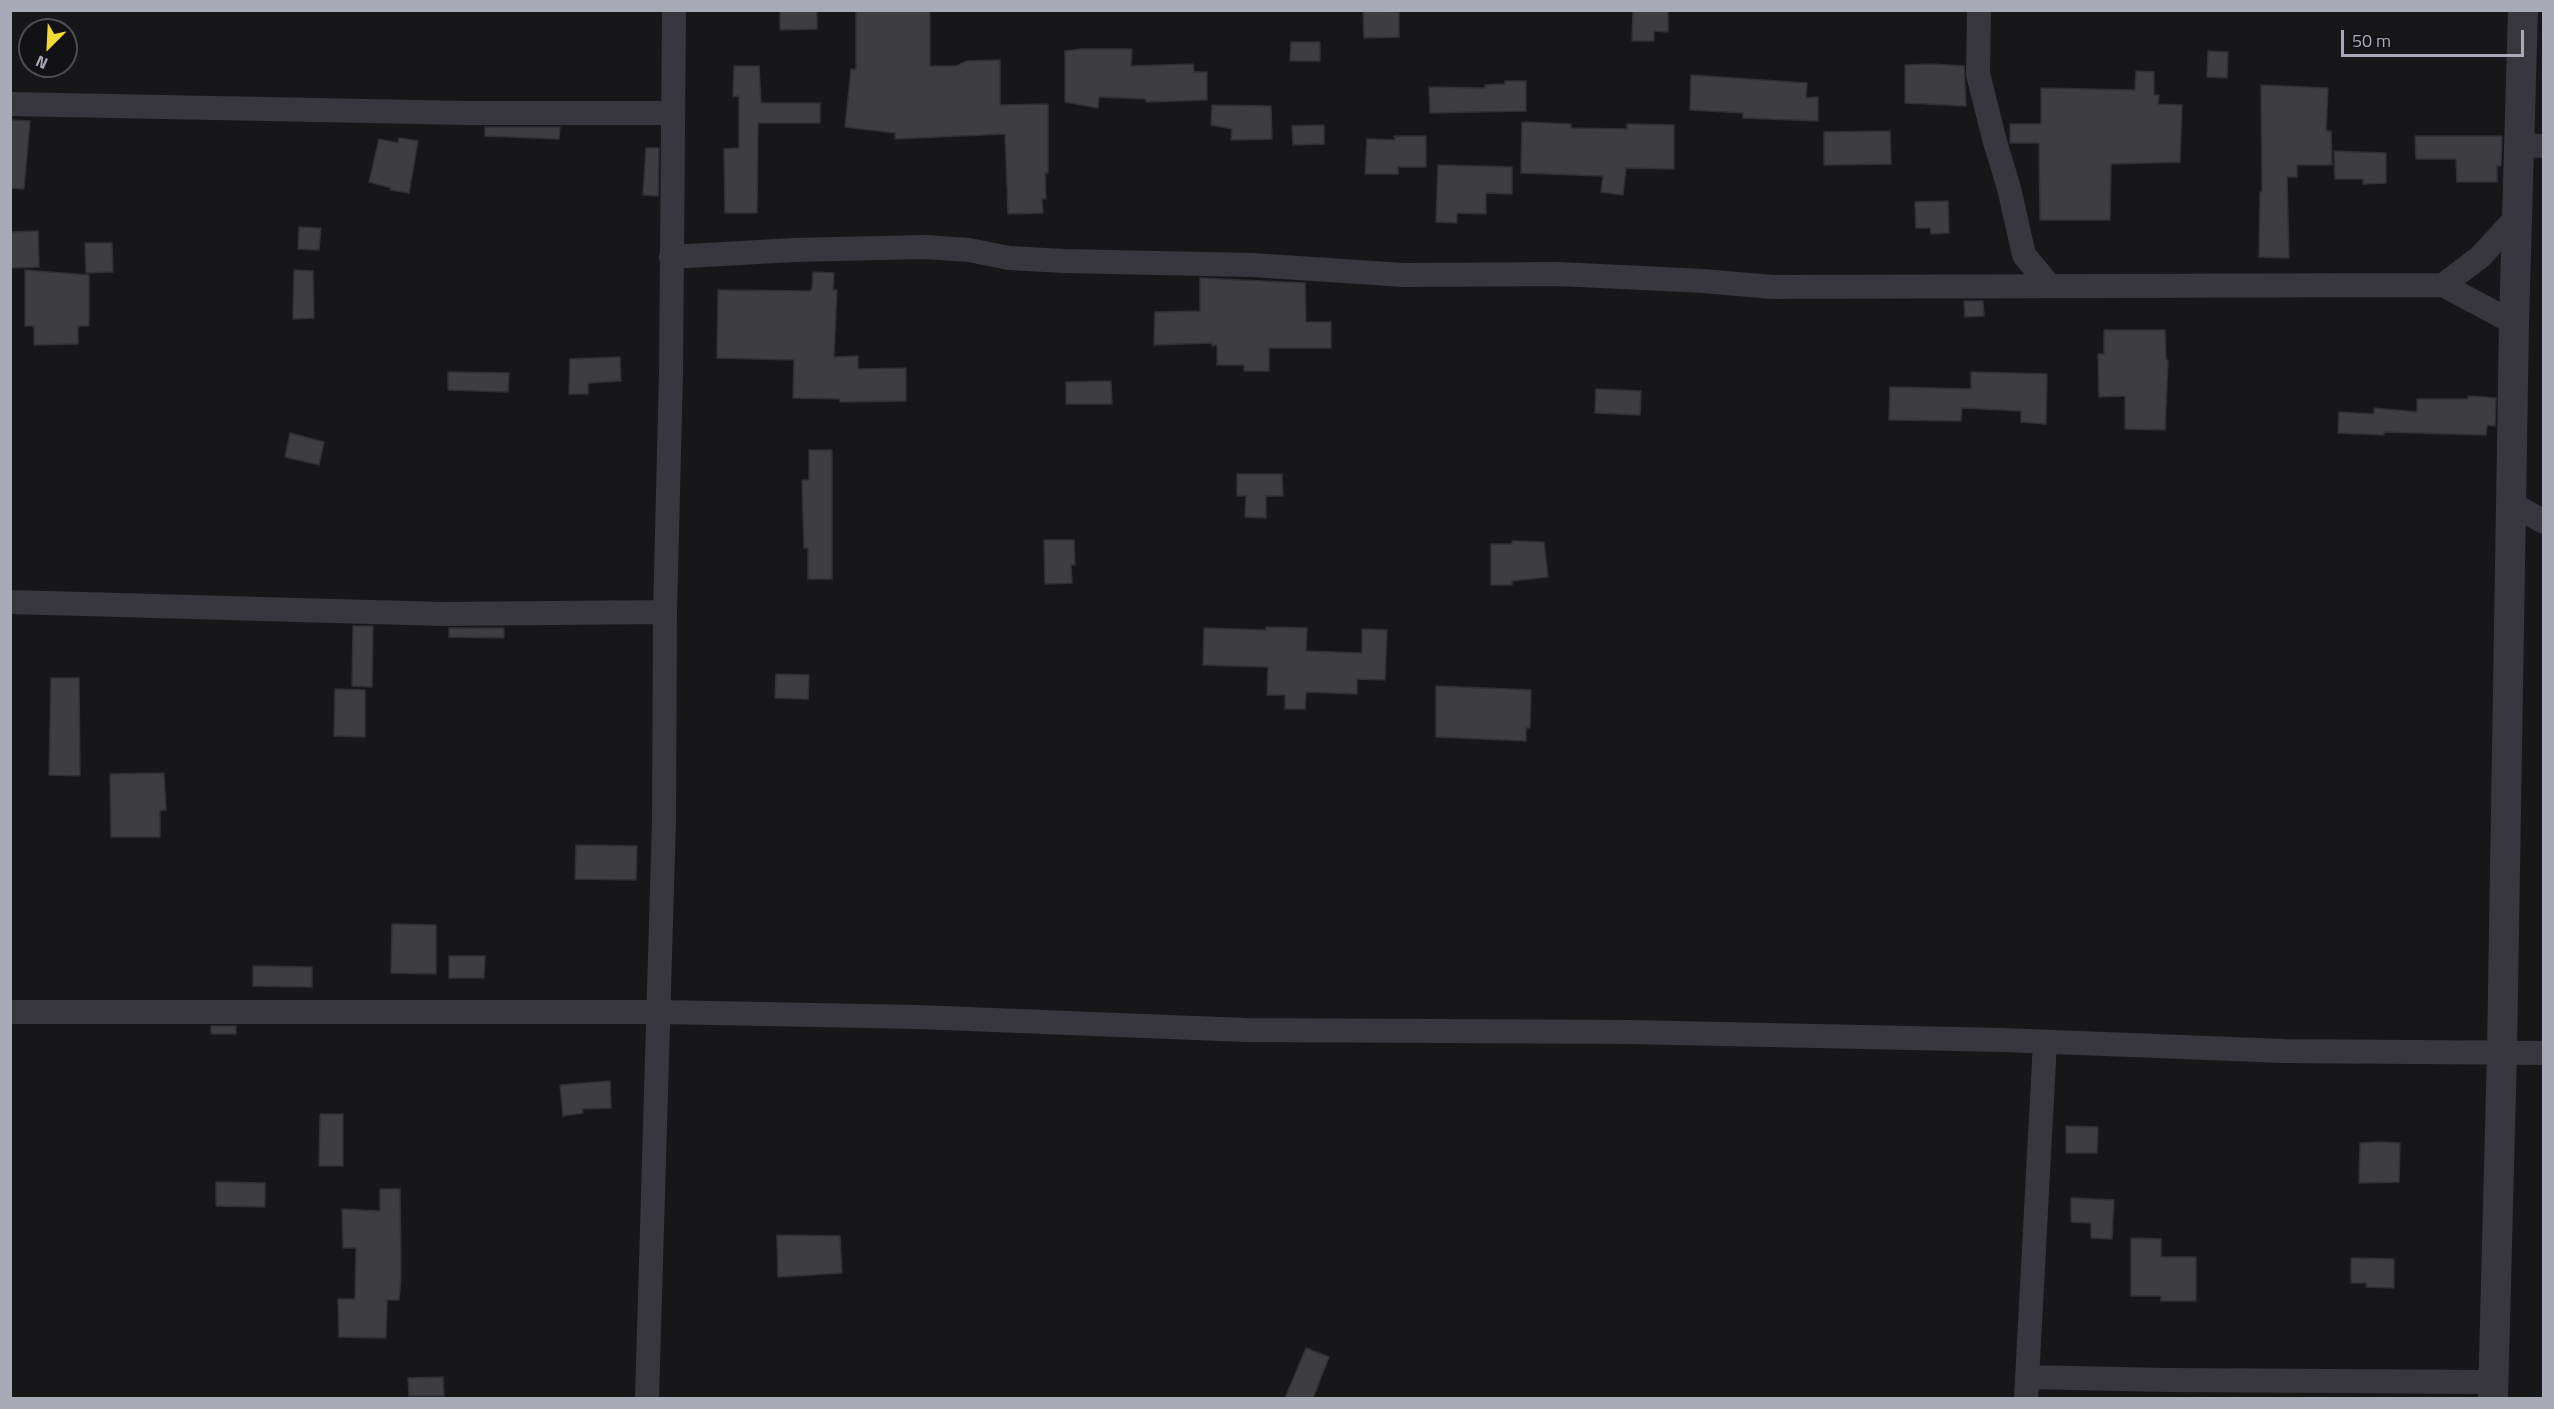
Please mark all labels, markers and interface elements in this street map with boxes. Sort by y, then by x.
north arrow [18,18,78,78]
scale bar [2344,18,2527,56]
text: 50 m [2352,27,2391,54]
text: N [32,49,51,76]

